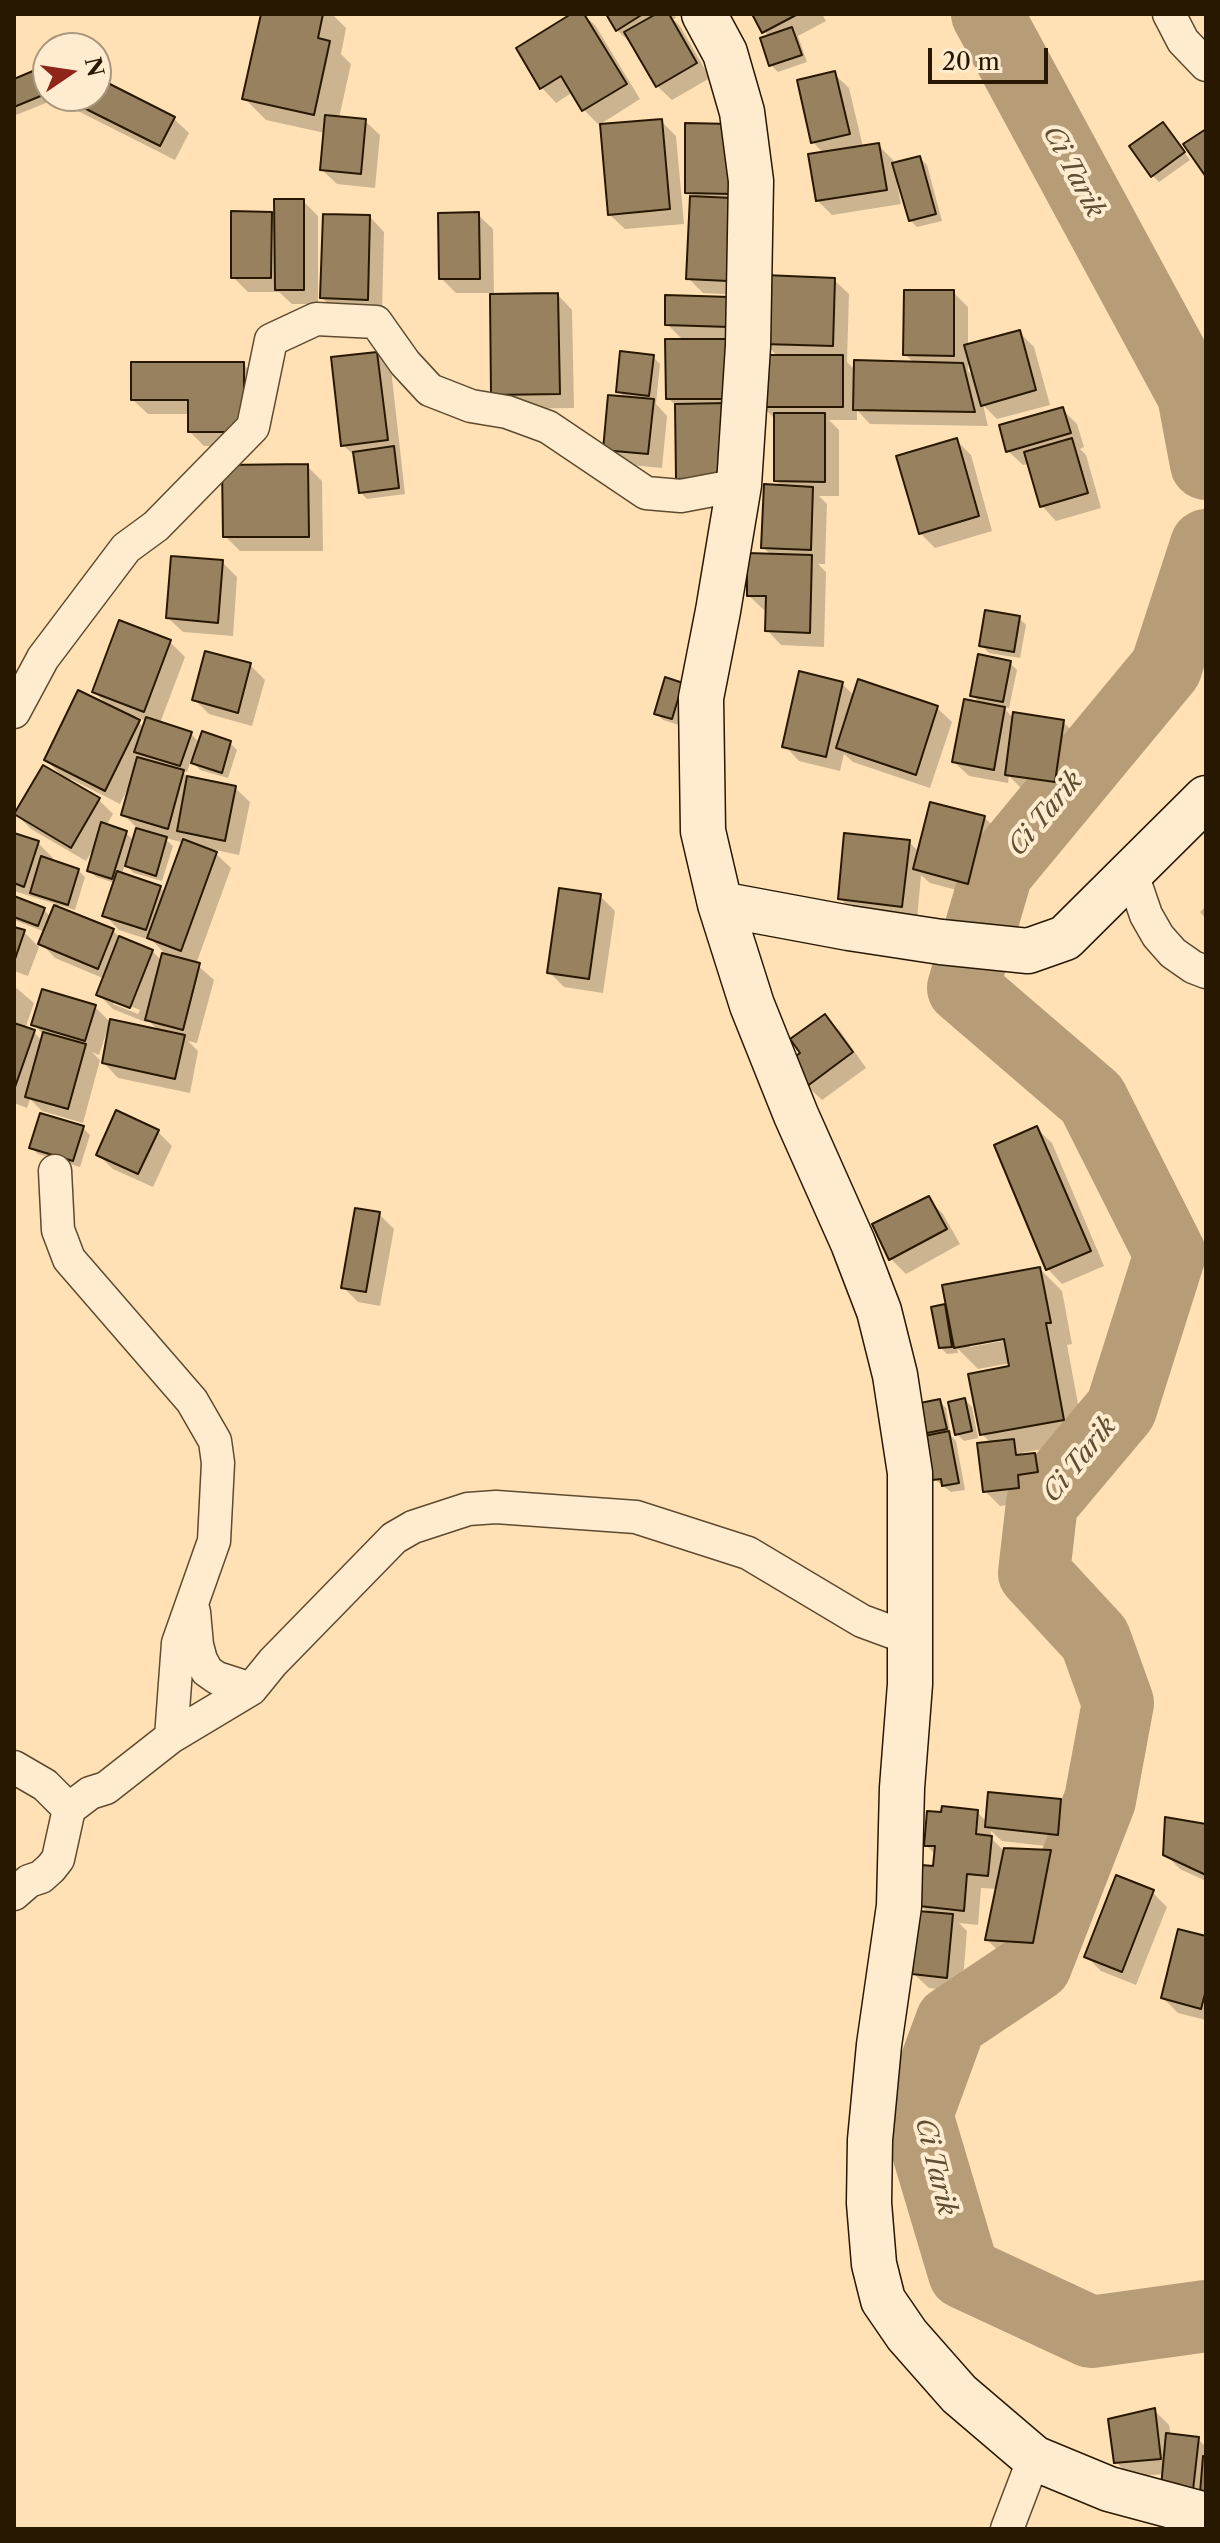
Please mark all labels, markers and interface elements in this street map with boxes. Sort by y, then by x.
north arrow [32,32,112,112]
scale bar [932,32,1052,82]
text: 20 m [942,47,1000,76]
text: N [79,55,109,79]
water label: Ci Tarik [1036,121,1110,223]
water label: Ci Tarik [1002,766,1090,862]
water label: Ci Tarik [1037,1412,1123,1508]
water label: Ci Tarik [908,2115,962,2219]

